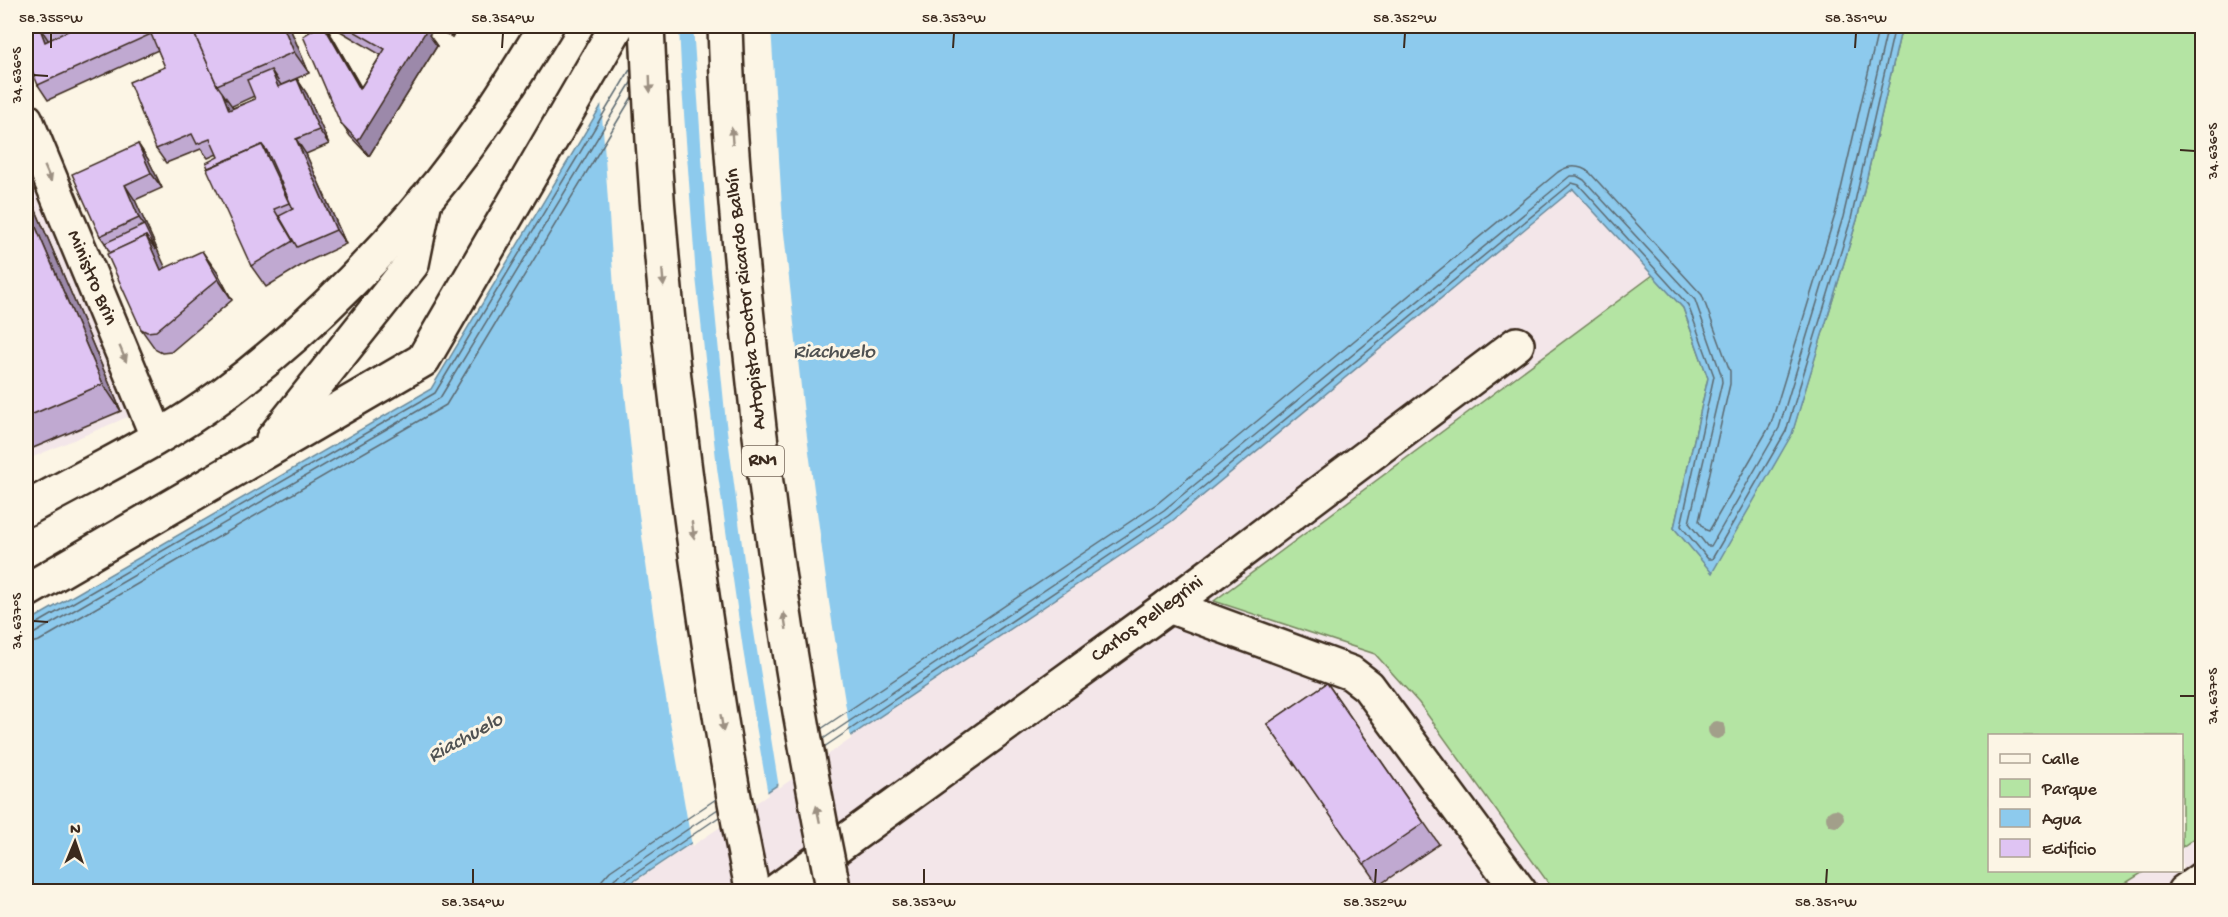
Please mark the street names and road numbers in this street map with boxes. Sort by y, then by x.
street label: Autopista Doctor Ricardo Balbín [722,167,772,431]
street label: Ministro Brin [61,227,121,329]
road number: RN1 [742,446,784,476]
street label: Carlos Pellegrini [1087,572,1209,668]

